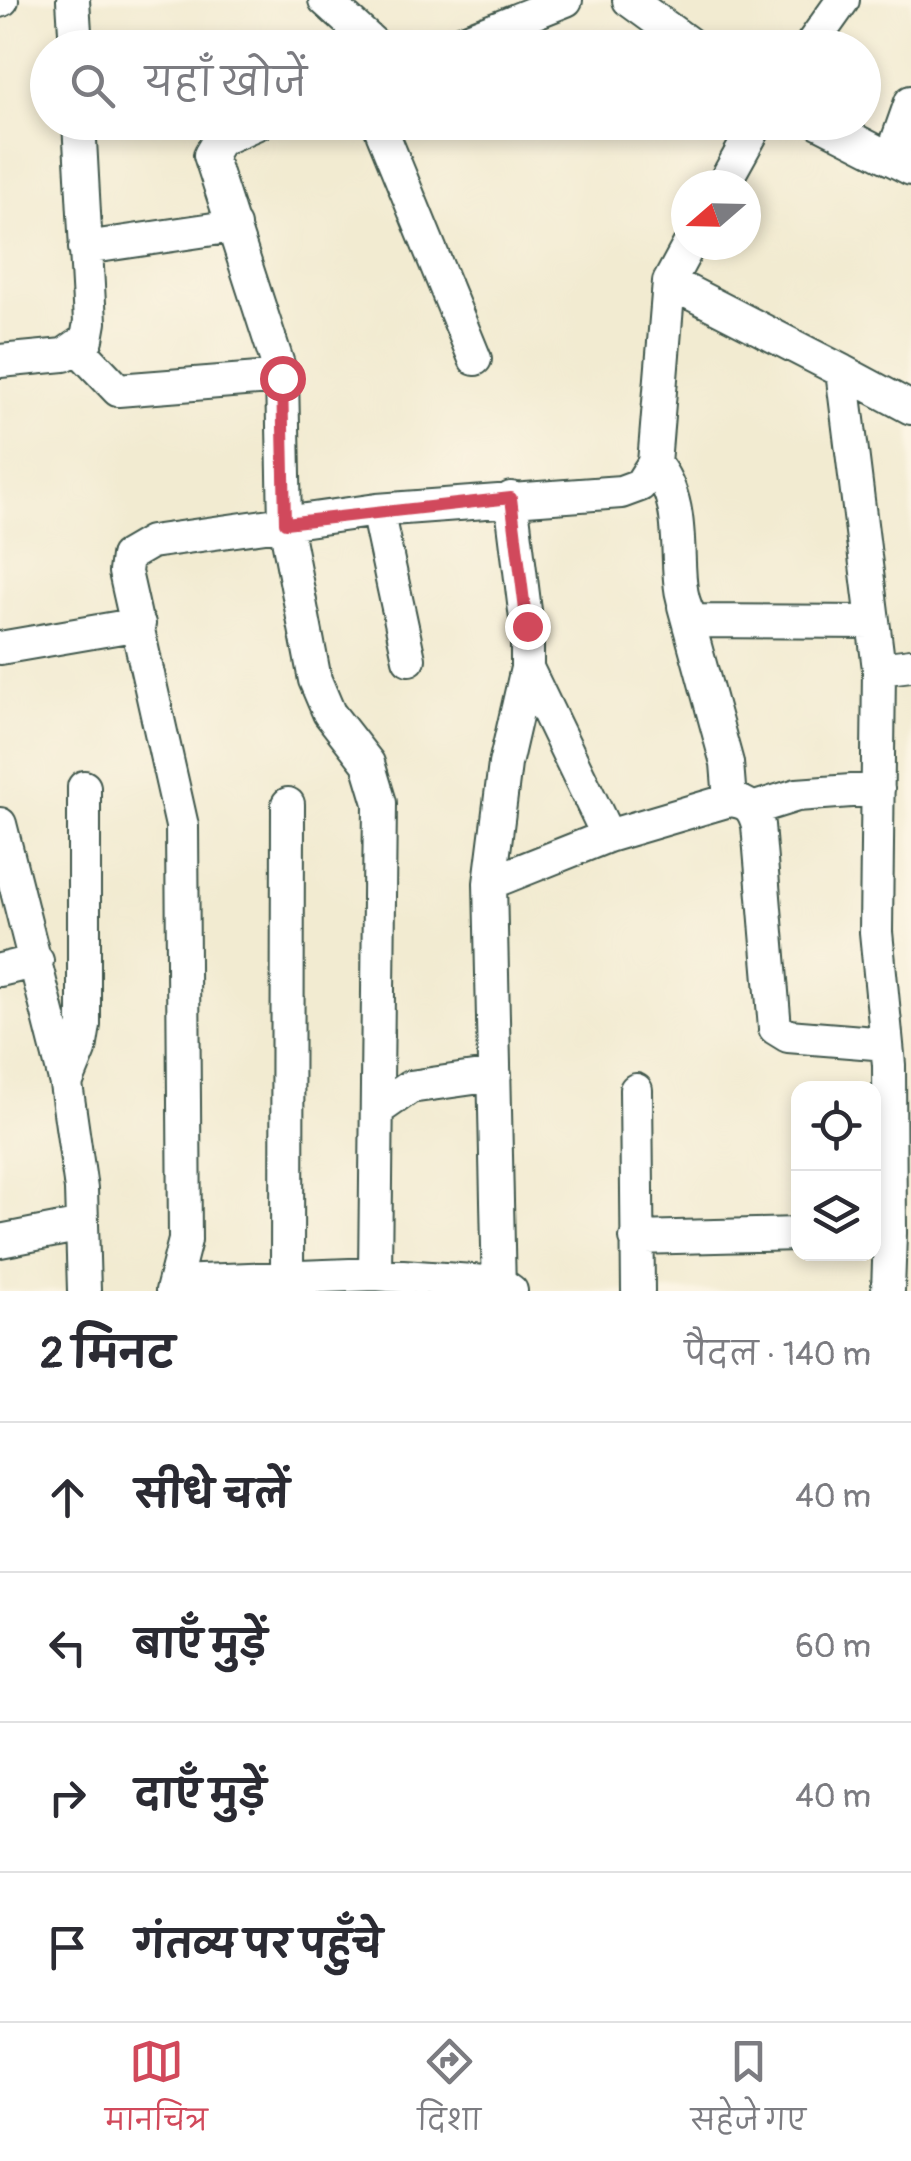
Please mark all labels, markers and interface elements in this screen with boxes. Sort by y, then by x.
search box [30,30,881,140]
icon: search [65,58,120,113]
text: यहाँ खोजें [145,59,307,107]
north arrow [671,170,761,260]
route start [260,356,306,402]
route end [505,604,551,650]
map controls [791,1081,881,1261]
button: locate [791,1081,881,1171]
button: layers [791,1171,881,1261]
text: 2 मिनट [40,1328,175,1380]
text: पैदल · 140 m [684,1335,871,1375]
icon: ahead [40,1470,95,1525]
text: सीधे चलें [135,1471,289,1519]
text: 40 m [795,1477,871,1517]
icon: left [40,1620,95,1675]
text: बाएँ मुड़ें [135,1621,267,1669]
text: 60 m [795,1627,871,1667]
icon: right [40,1770,95,1825]
text: दाएँ मुड़ें [135,1771,266,1819]
text: 40 m [795,1777,871,1817]
icon: arrive [40,1920,95,1975]
text: गंतव्य पर पहुँचे [135,1921,382,1969]
tab: मानचित्र [105,2034,208,2151]
tab: दिशा [417,2034,481,2151]
tab: सहेजे गए [691,2034,806,2151]

